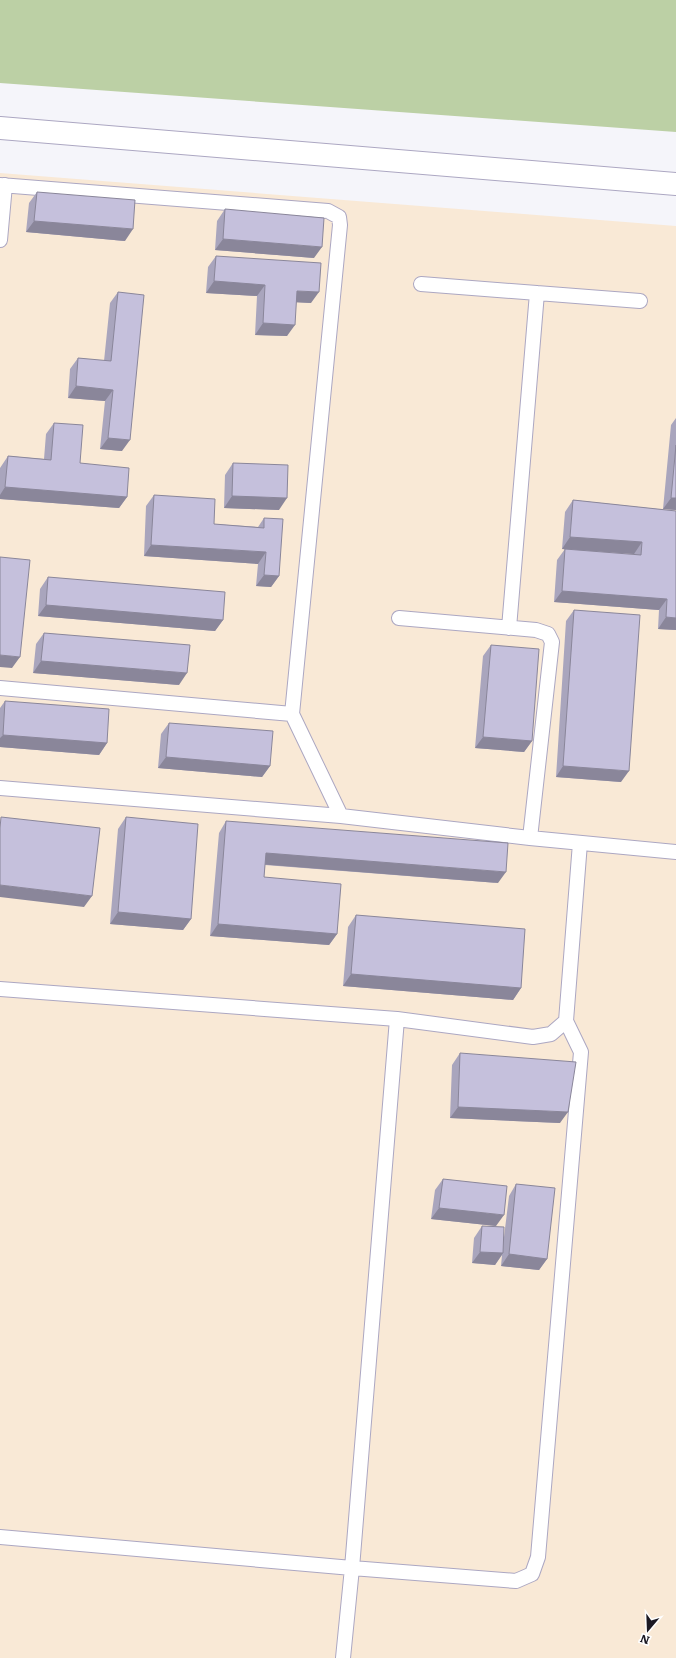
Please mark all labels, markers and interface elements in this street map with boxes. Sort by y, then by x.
north arrow [628,1610,668,1650]
text: N [637,1631,651,1649]

